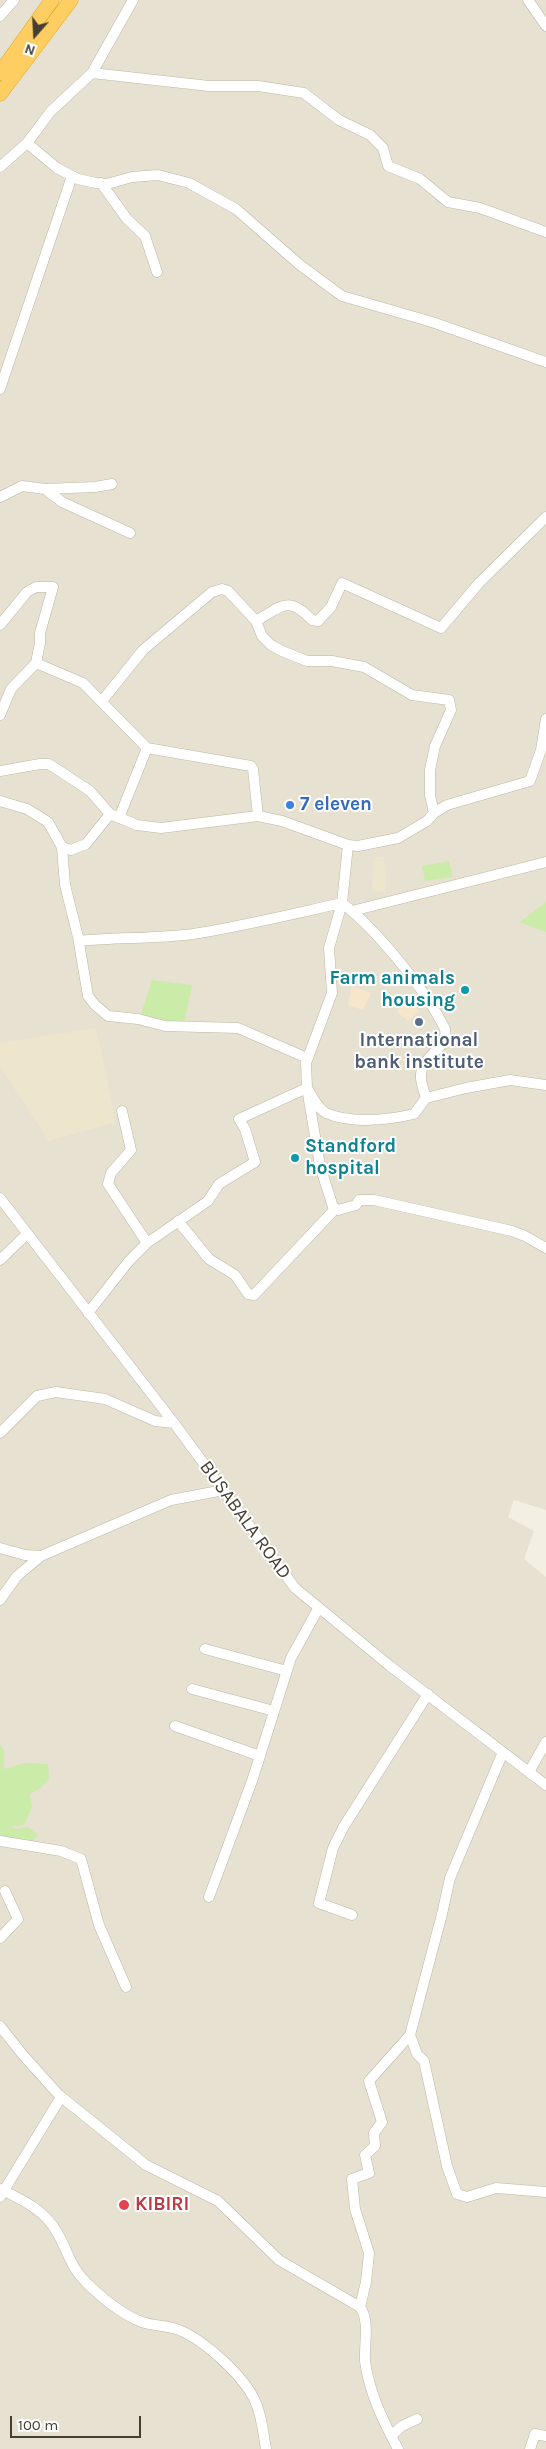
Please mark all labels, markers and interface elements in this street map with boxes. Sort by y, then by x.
north arrow [10,10,60,60]
text: N [22,40,37,59]
place label: 7 eleven [300,794,372,816]
marker: 7 eleven [284,799,296,811]
place label: Farm animals housing [330,968,455,1012]
marker: Farm animals housing [459,984,471,996]
marker: International bank institute [413,1016,425,1028]
place label: International bank institute [354,1030,484,1074]
place label: Standford hospital [305,1136,396,1180]
marker: Standford hospital [289,1152,301,1164]
street label: BUSABALA ROAD [194,1456,296,1584]
place label: KIBIRI [135,2194,189,2216]
marker: KIBIRI [117,2198,131,2212]
scale bar [12,2406,144,2438]
text: 100 m [18,2416,58,2434]

